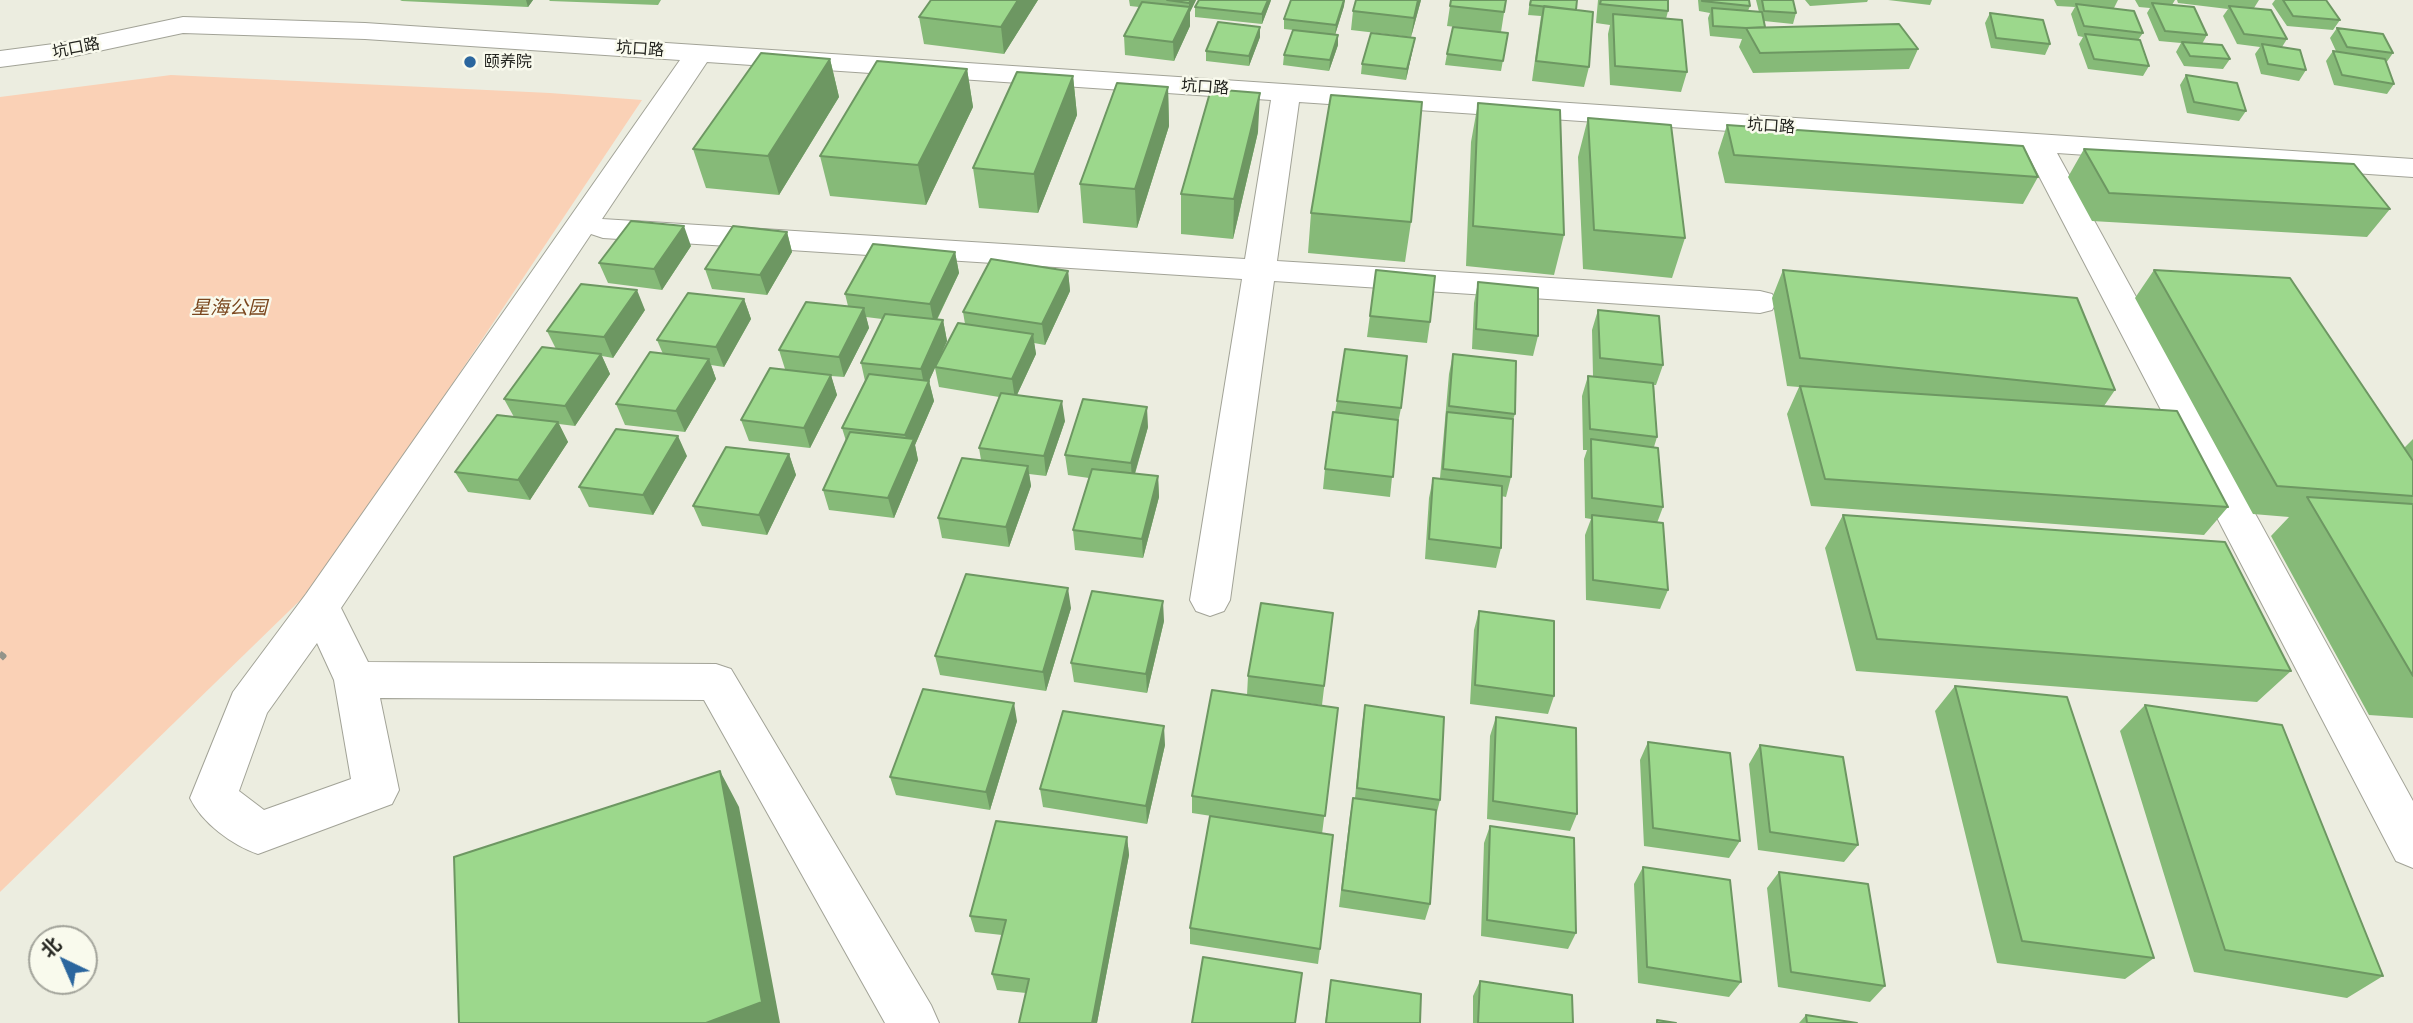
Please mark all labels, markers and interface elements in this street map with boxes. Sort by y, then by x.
street label: 坑口路 [51,34,101,62]
street label: 坑口路 [615,38,665,60]
place label: 颐养院 [484,52,532,72]
marker: 颐养院 [462,54,478,70]
street label: 坑口路 [1180,76,1230,98]
street label: 坑口路 [1746,115,1796,137]
park label: 星海公园 [191,297,267,319]
north arrow [28,925,98,995]
text: 北 [34,930,66,962]

